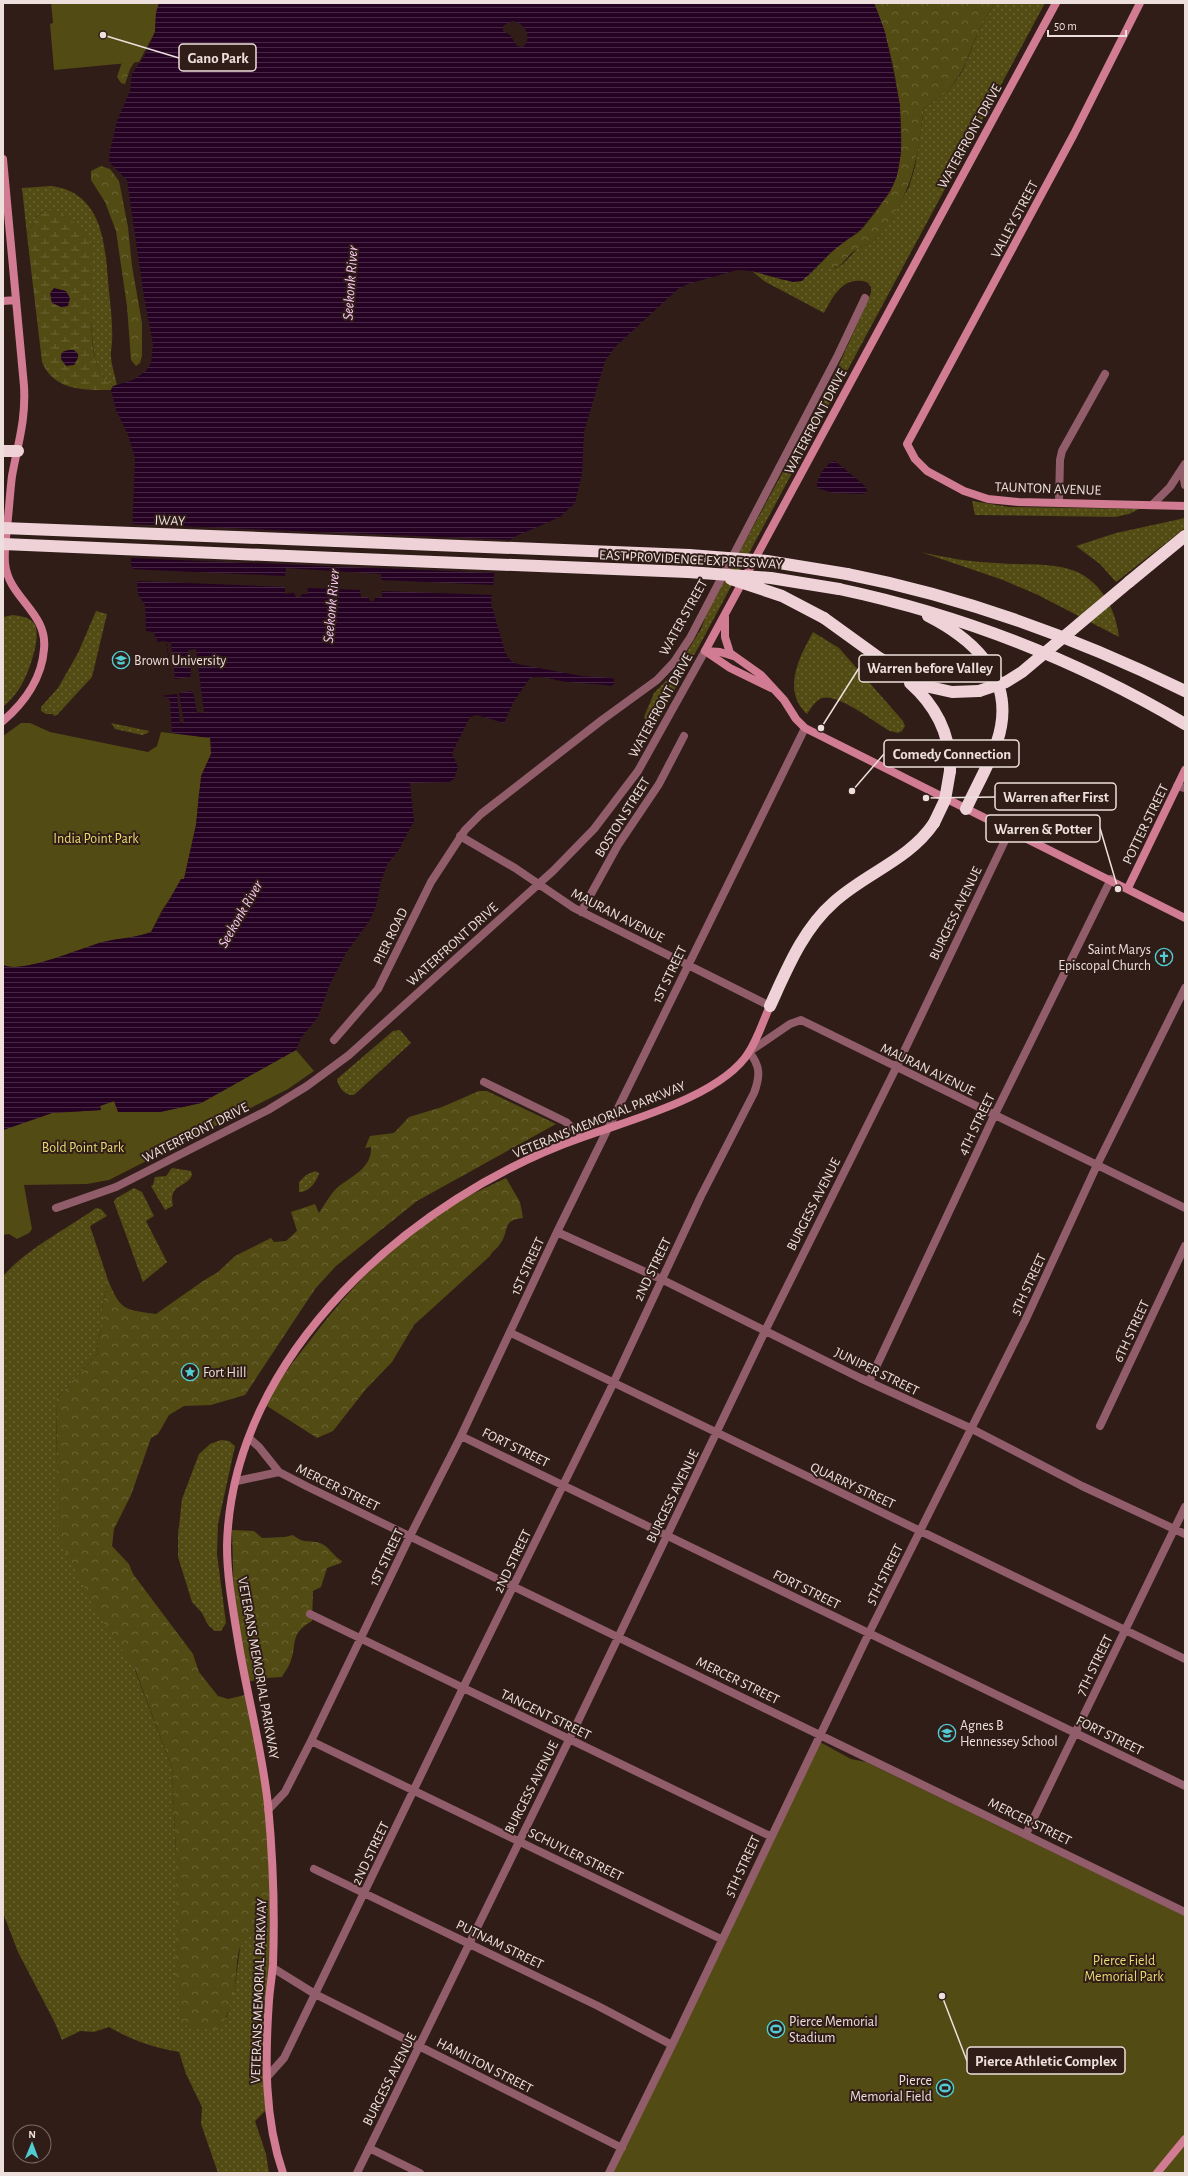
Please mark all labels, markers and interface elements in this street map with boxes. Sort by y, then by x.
scale bar [1048,12,1126,38]
text: 50 m [1054,20,1077,32]
callout: Gano Park [179,44,256,71]
text: Gano Park [187,51,249,66]
street label: WATERFRONT DRIVE [935,82,1004,191]
street label: VALLEY STREET [989,178,1041,260]
water label: Seekonk River [340,244,361,321]
street label: WATERFRONT DRIVE [782,366,850,476]
street label: TAUNTON AVENUE [994,480,1102,498]
street label: IWAY [154,513,186,529]
street label: EAST PROVIDENCE EXPRESSWAY [599,548,784,572]
water label: Seekonk River [321,567,342,644]
street label: WATER STREET [657,577,711,658]
school or university icon: Brown University [111,650,131,670]
street label: WATERFRONT DRIVE [626,651,695,760]
place label: Brown University [134,654,226,668]
callout: Warren before Valley [859,655,1001,682]
text: Warren before Valley [867,661,993,676]
callout: Comedy Connection [884,740,1019,767]
text: Comedy Connection [893,747,1011,762]
street label: BOSTON STREET [593,775,653,860]
street label: POTTER STREET [1120,782,1171,867]
callout: Warren after First [995,783,1116,810]
text: Warren after First [1003,790,1109,805]
callout: Warren & Potter [986,815,1100,842]
text: Warren & Potter [994,822,1093,837]
park label: India Point Park [53,832,139,846]
street label: BURGESS AVENUE [927,864,985,962]
water label: Seekonk River [215,877,266,950]
street label: MAURAN AVENUE [569,886,667,946]
street label: WATERFRONT DRIVE [405,900,501,989]
street label: PIER ROAD [371,906,411,967]
place label: Saint Marys Episcopal Church [1058,943,1151,973]
street label: 1ST STREET [650,944,690,1005]
church icon: Saint Marys Episcopal Church [1154,947,1174,967]
street label: MAURAN AVENUE [878,1041,977,1099]
street label: VETERANS MEMORIAL PARKWAY [511,1079,688,1161]
street label: 4TH STREET [956,1091,998,1158]
street label: WATERFRONT DRIVE [140,1100,251,1166]
park label: Bold Point Park [42,1141,125,1155]
street label: BURGESS AVENUE [784,1156,843,1253]
street label: 1ST STREET [509,1235,547,1297]
street label: 2ND STREET [632,1235,674,1303]
street label: 5TH STREET [1009,1251,1049,1317]
street label: 6TH STREET [1111,1298,1152,1365]
street label: JUNIPER STREET [832,1345,921,1398]
place icon: Fort Hill [180,1362,200,1382]
place label: Fort Hill [203,1366,246,1380]
street label: FORT STREET [480,1426,551,1470]
street label: BURGESS AVENUE [644,1447,702,1545]
street label: QUARRY STREET [808,1460,897,1512]
street label: MERCER STREET [294,1462,382,1514]
street label: 1ST STREET [367,1527,407,1588]
street label: 2ND STREET [492,1527,534,1595]
street label: 5TH STREET [864,1542,906,1607]
street label: FORT STREET [771,1568,842,1612]
street label: VETERANS MEMORIAL PARKWAY [235,1576,281,1761]
street label: 7TH STREET [1074,1633,1116,1698]
street label: MERCER STREET [694,1655,782,1707]
street label: TANGENT STREET [498,1687,593,1743]
street label: FORT STREET [1074,1714,1145,1758]
place label: Agnes B Hennessey School [960,1719,1058,1749]
school or university icon: Agnes B Hennessey School [937,1723,957,1743]
street label: BURGESS AVENUE [502,1739,561,1836]
street label: MERCER STREET [986,1796,1074,1848]
street label: 2ND STREET [350,1819,392,1887]
street label: SCHUYLER STREET [526,1826,625,1884]
street label: 5TH STREET [723,1833,763,1899]
street label: VETERANS MEMORIAL PARKWAY [249,1898,269,2084]
street label: PUTNAM STREET [454,1918,546,1972]
park label: Pierce Field Memorial Park [1084,1954,1164,1984]
place label: Pierce Memorial Stadium [789,2015,878,2045]
sports icon: Pierce Memorial Stadium [766,2019,786,2039]
street label: BURGESS AVENUE [360,2031,419,2128]
street label: HAMILTON STREET [434,2036,535,2096]
callout: Pierce Athletic Complex [967,2047,1125,2074]
text: Pierce Athletic Complex [975,2054,1117,2069]
place label: Pierce Memorial Field [850,2074,932,2104]
sports icon: Pierce Memorial Field [935,2078,955,2098]
north arrow [12,2124,52,2164]
text: N [28,2129,36,2140]

